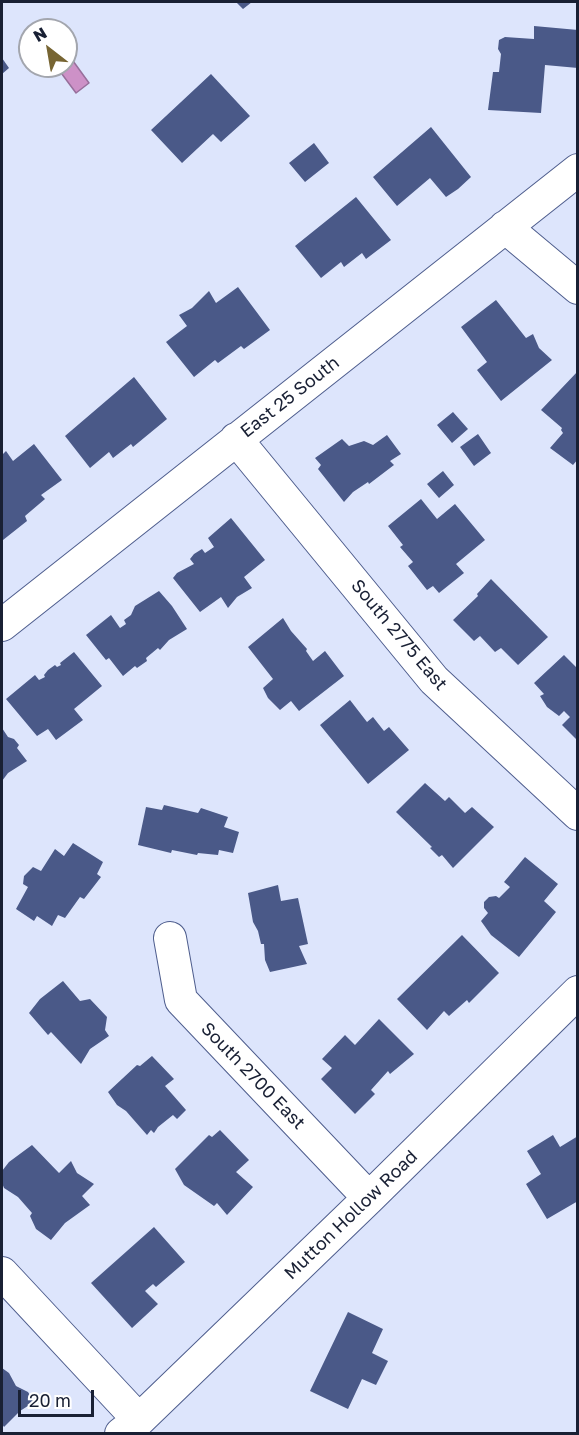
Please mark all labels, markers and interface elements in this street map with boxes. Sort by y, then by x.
north arrow [18,18,78,78]
text: N [29,23,50,46]
street label: East 25 South [236,352,344,442]
street label: South 2775 East [346,575,452,695]
street label: South 2700 East [196,1018,310,1134]
street label: Mutton Hollow Road [280,1146,422,1284]
scale bar [21,1378,98,1416]
text: 20 m [29,1389,71,1411]

